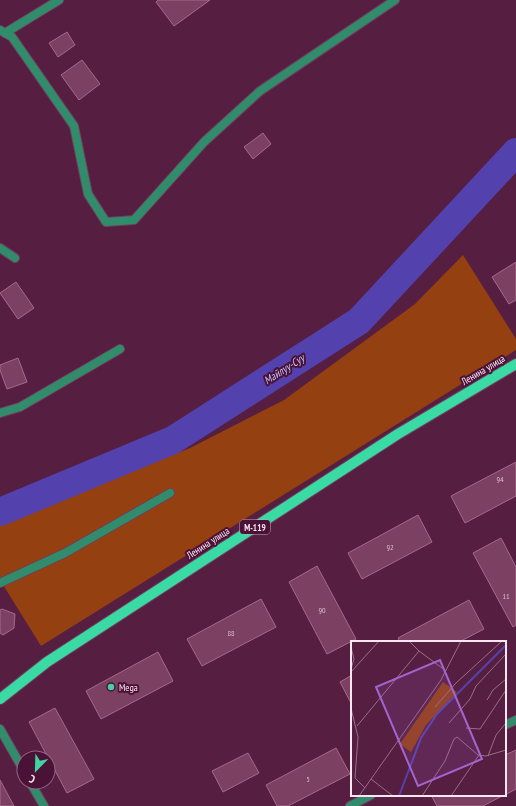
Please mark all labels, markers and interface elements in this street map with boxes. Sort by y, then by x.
water label: Майлуу-Суу [261,350,308,387]
street label: Ленина улица [458,352,507,389]
house number: 94 [496,474,504,484]
road number: М-119 [240,520,270,534]
street label: Ленина улица [183,524,232,562]
house number: 92 [386,542,394,552]
house number: 11 [502,591,510,601]
house number: 90 [318,605,326,615]
house number: 88 [227,628,235,638]
inset map [351,641,506,796]
place label: Mega [119,681,138,694]
marker: Mega [106,682,116,692]
north arrow [16,750,56,790]
text: С [27,772,37,787]
house number: 5 [306,774,310,784]

